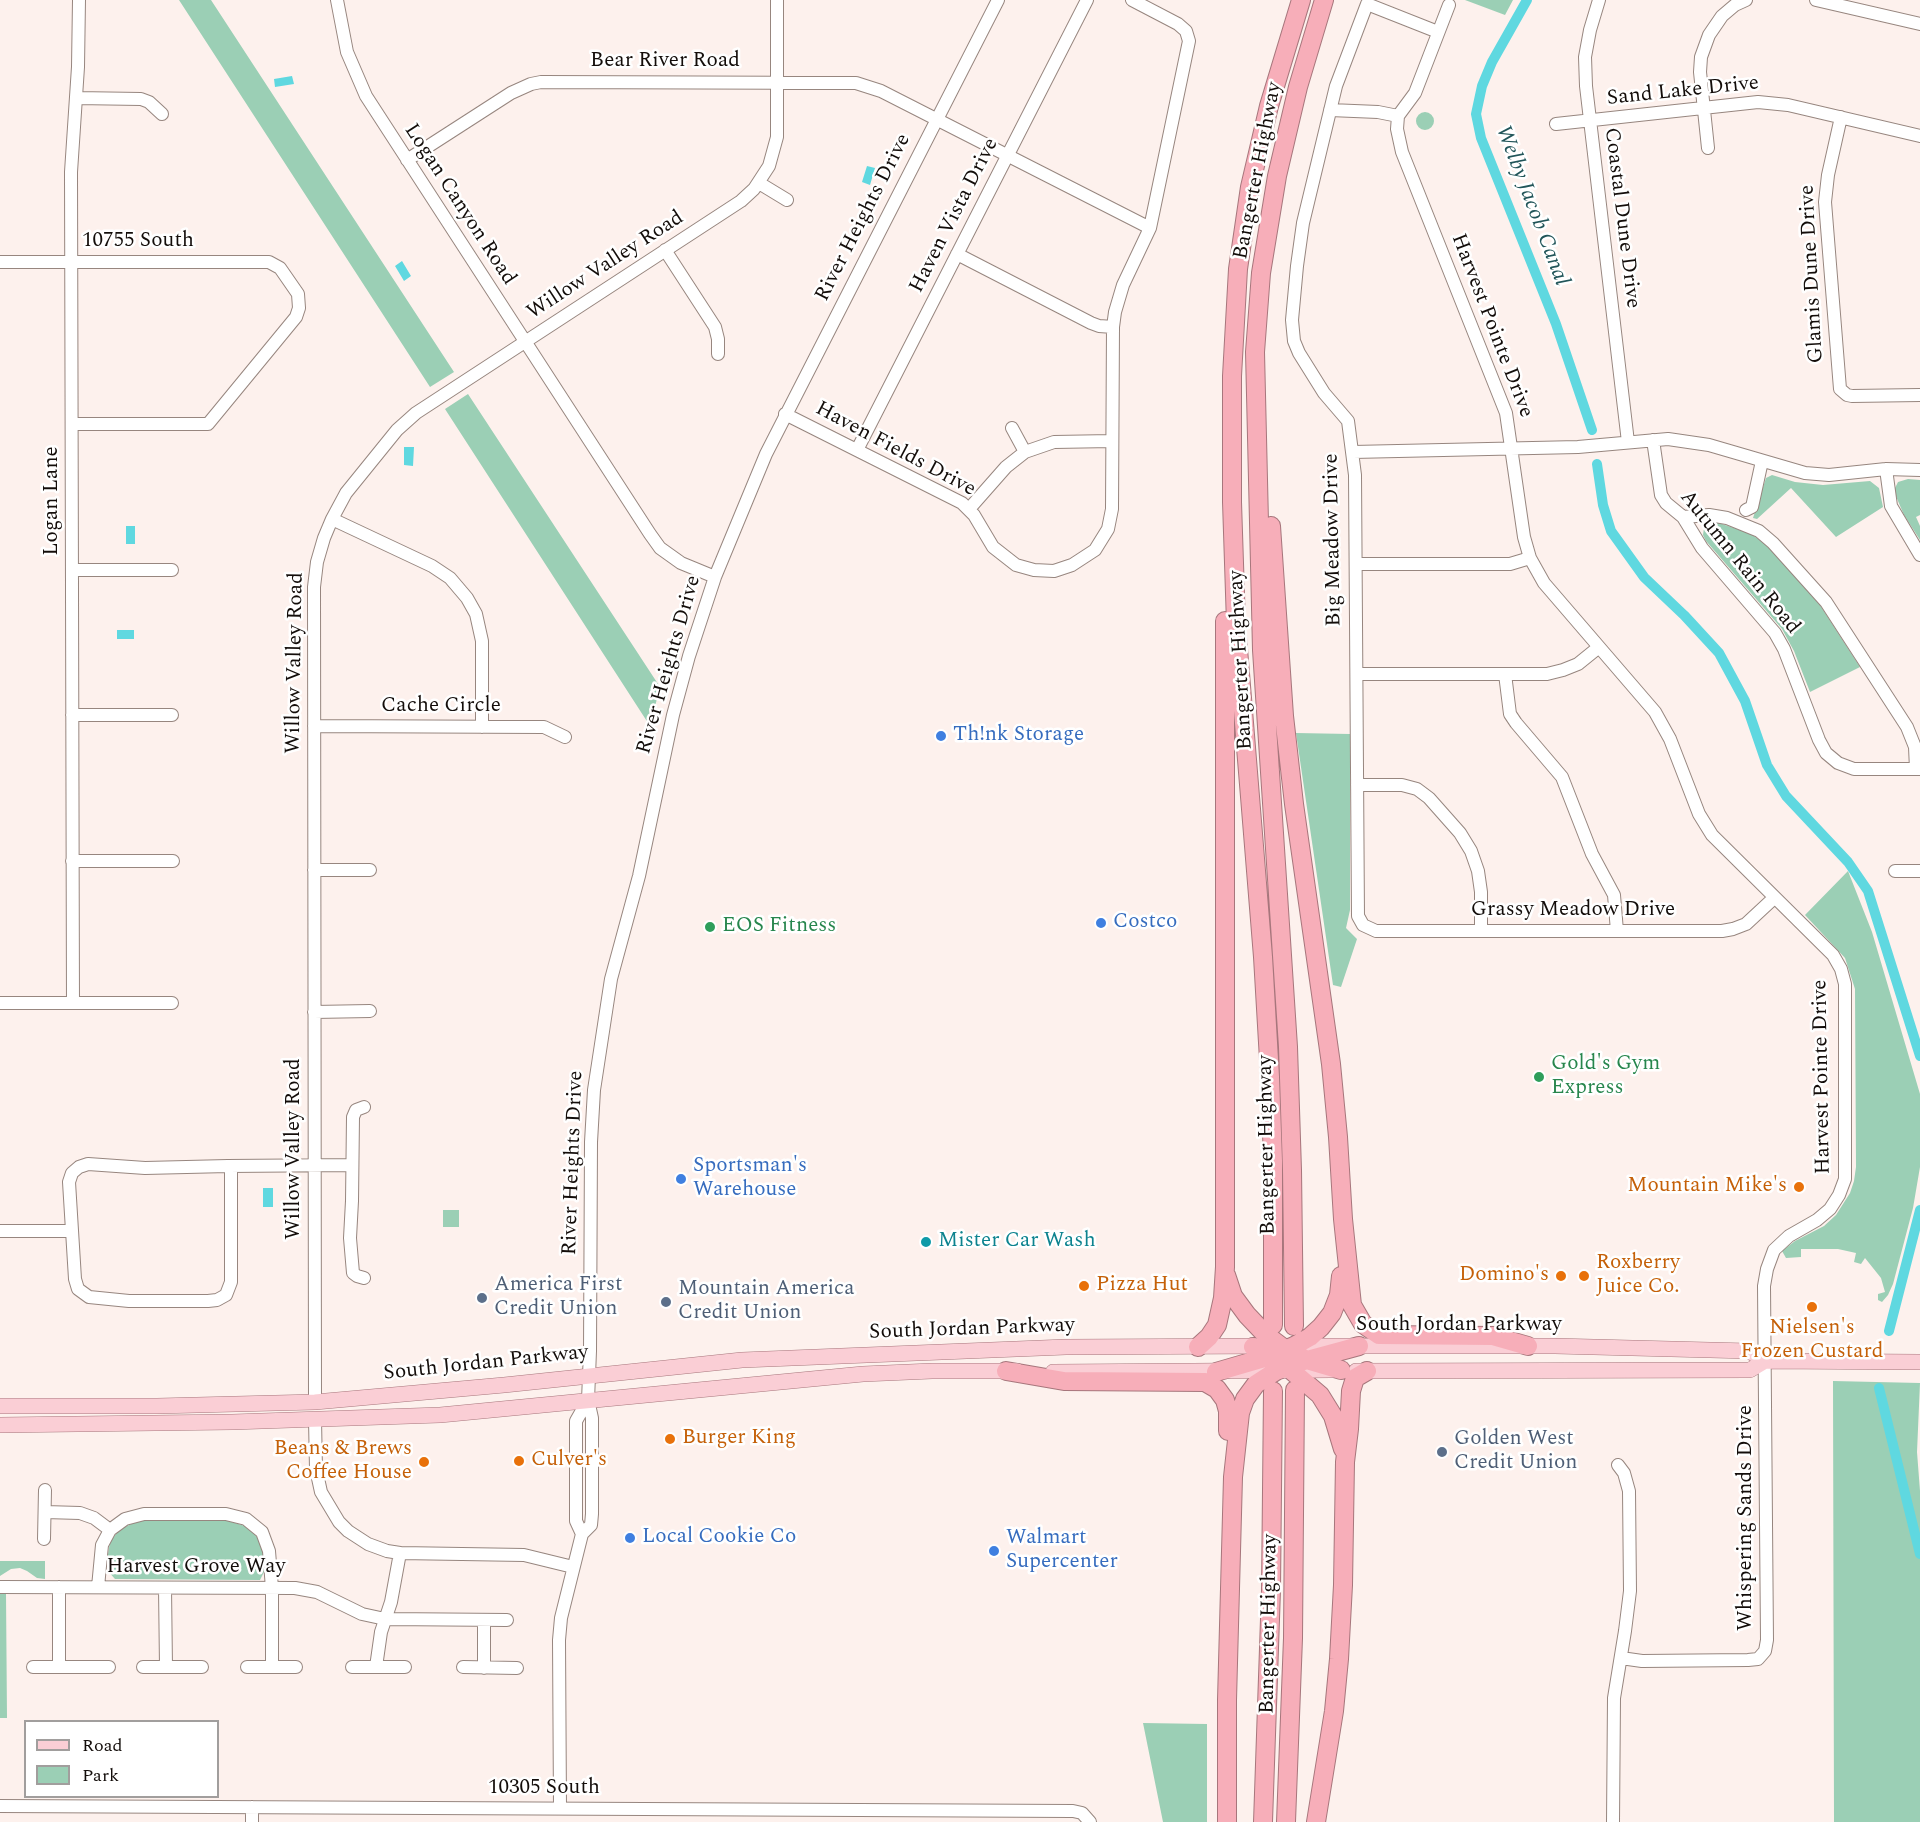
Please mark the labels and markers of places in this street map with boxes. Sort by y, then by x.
place label: Th!nk Storage [953,723,1084,749]
marker: Th!nk Storage [934,729,948,743]
place label: Costco [1113,910,1177,936]
place label: EOS Fitness [722,914,836,940]
marker: Costco [1094,916,1108,930]
marker: EOS Fitness [703,920,717,934]
place label: Gold's Gym Express [1551,1052,1660,1102]
marker: Gold's Gym Express [1532,1070,1546,1084]
place label: Sportsman's Warehouse [693,1154,807,1204]
marker: Sportsman's Warehouse [674,1172,688,1186]
place label: Mountain Mike's [1627,1174,1787,1200]
marker: Mountain Mike's [1792,1180,1806,1194]
place label: Mister Car Wash [938,1229,1096,1255]
marker: Mister Car Wash [919,1235,933,1249]
place label: Roxberry Juice Co. [1596,1251,1680,1301]
place label: Domino's [1459,1263,1549,1289]
marker: Domino's [1554,1269,1568,1283]
marker: Roxberry Juice Co. [1577,1269,1591,1283]
place label: America First Credit Union [494,1273,622,1323]
place label: Pizza Hut [1096,1273,1188,1299]
place label: Mountain America Credit Union [678,1277,854,1327]
marker: Pizza Hut [1077,1279,1091,1293]
marker: America First Credit Union [475,1291,489,1305]
marker: Mountain America Credit Union [659,1295,673,1309]
marker: Nielsen's Frozen Custard [1805,1300,1819,1314]
place label: Nielsen's Frozen Custard [1741,1316,1883,1366]
place label: Burger King [682,1426,796,1452]
place label: Golden West Credit Union [1454,1427,1578,1477]
marker: Burger King [663,1432,677,1446]
place label: Beans & Brews Coffee House [274,1437,412,1487]
marker: Golden West Credit Union [1435,1445,1449,1459]
place label: Culver's [531,1448,607,1474]
marker: Culver's [512,1454,526,1468]
marker: Beans & Brews Coffee House [417,1455,431,1469]
place label: Local Cookie Co [642,1525,796,1551]
place label: Walmart Supercenter [1006,1526,1118,1576]
marker: Local Cookie Co [623,1531,637,1545]
marker: Walmart Supercenter [987,1544,1001,1558]

